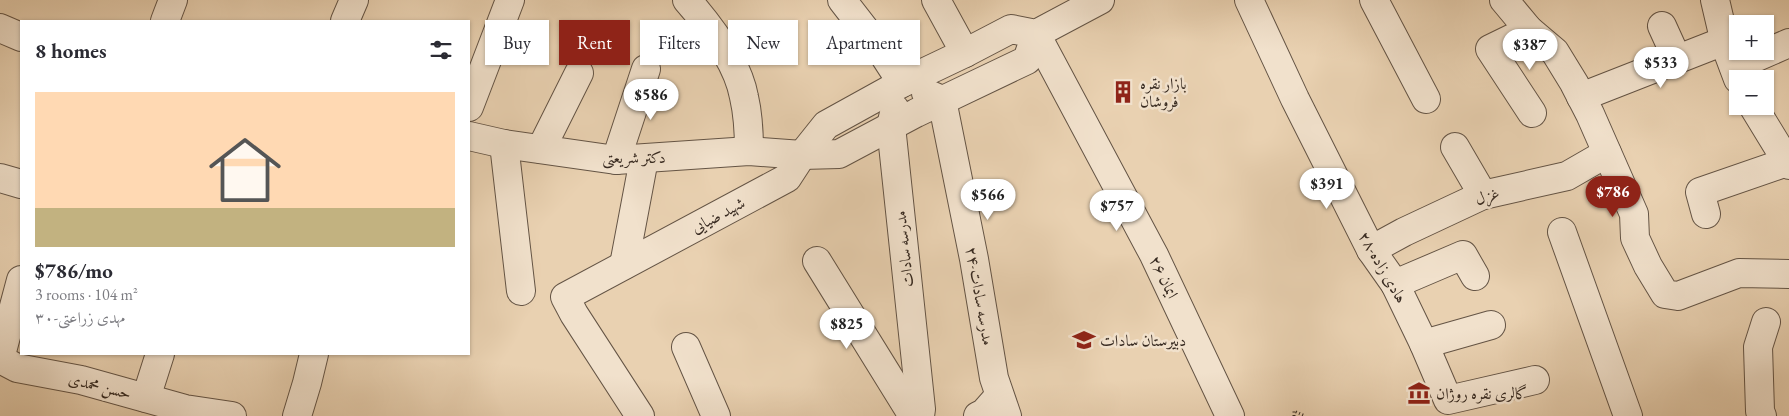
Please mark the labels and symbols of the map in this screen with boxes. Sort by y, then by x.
pin: $387 [1500,28,1560,71]
pin: $533 [1631,46,1691,89]
place label: بازار نقره فروشان [1140,73,1187,112]
pin: $586 [621,78,681,121]
building icon: بازار نقره فروشان [1110,79,1136,105]
street label: دکتر شریعتی [602,147,666,169]
pin: $391 [1297,168,1357,210]
pin: $786 [1583,176,1643,218]
pin: $566 [958,178,1018,221]
street label: غزل [1472,182,1502,211]
pin: $757 [1087,190,1147,232]
street label: شهید ضیایی [687,192,749,238]
street label: مدرسه سادات [890,210,918,288]
street label: ۲۸-هادی زاده [1354,227,1412,307]
street label: ۲۴-مدرسه سادات [961,245,999,347]
street label: ۲۶ ایمان [1145,252,1183,302]
pin: $825 [817,308,877,350]
school or university icon: دبیرستان سادات [1071,327,1097,353]
place label: دبیرستان سادات [1100,330,1186,351]
street label: حسن محمدی [66,368,134,405]
museum icon: گالری نقره روژان [1406,380,1432,406]
place label: گالری نقره روژان [1436,383,1527,404]

